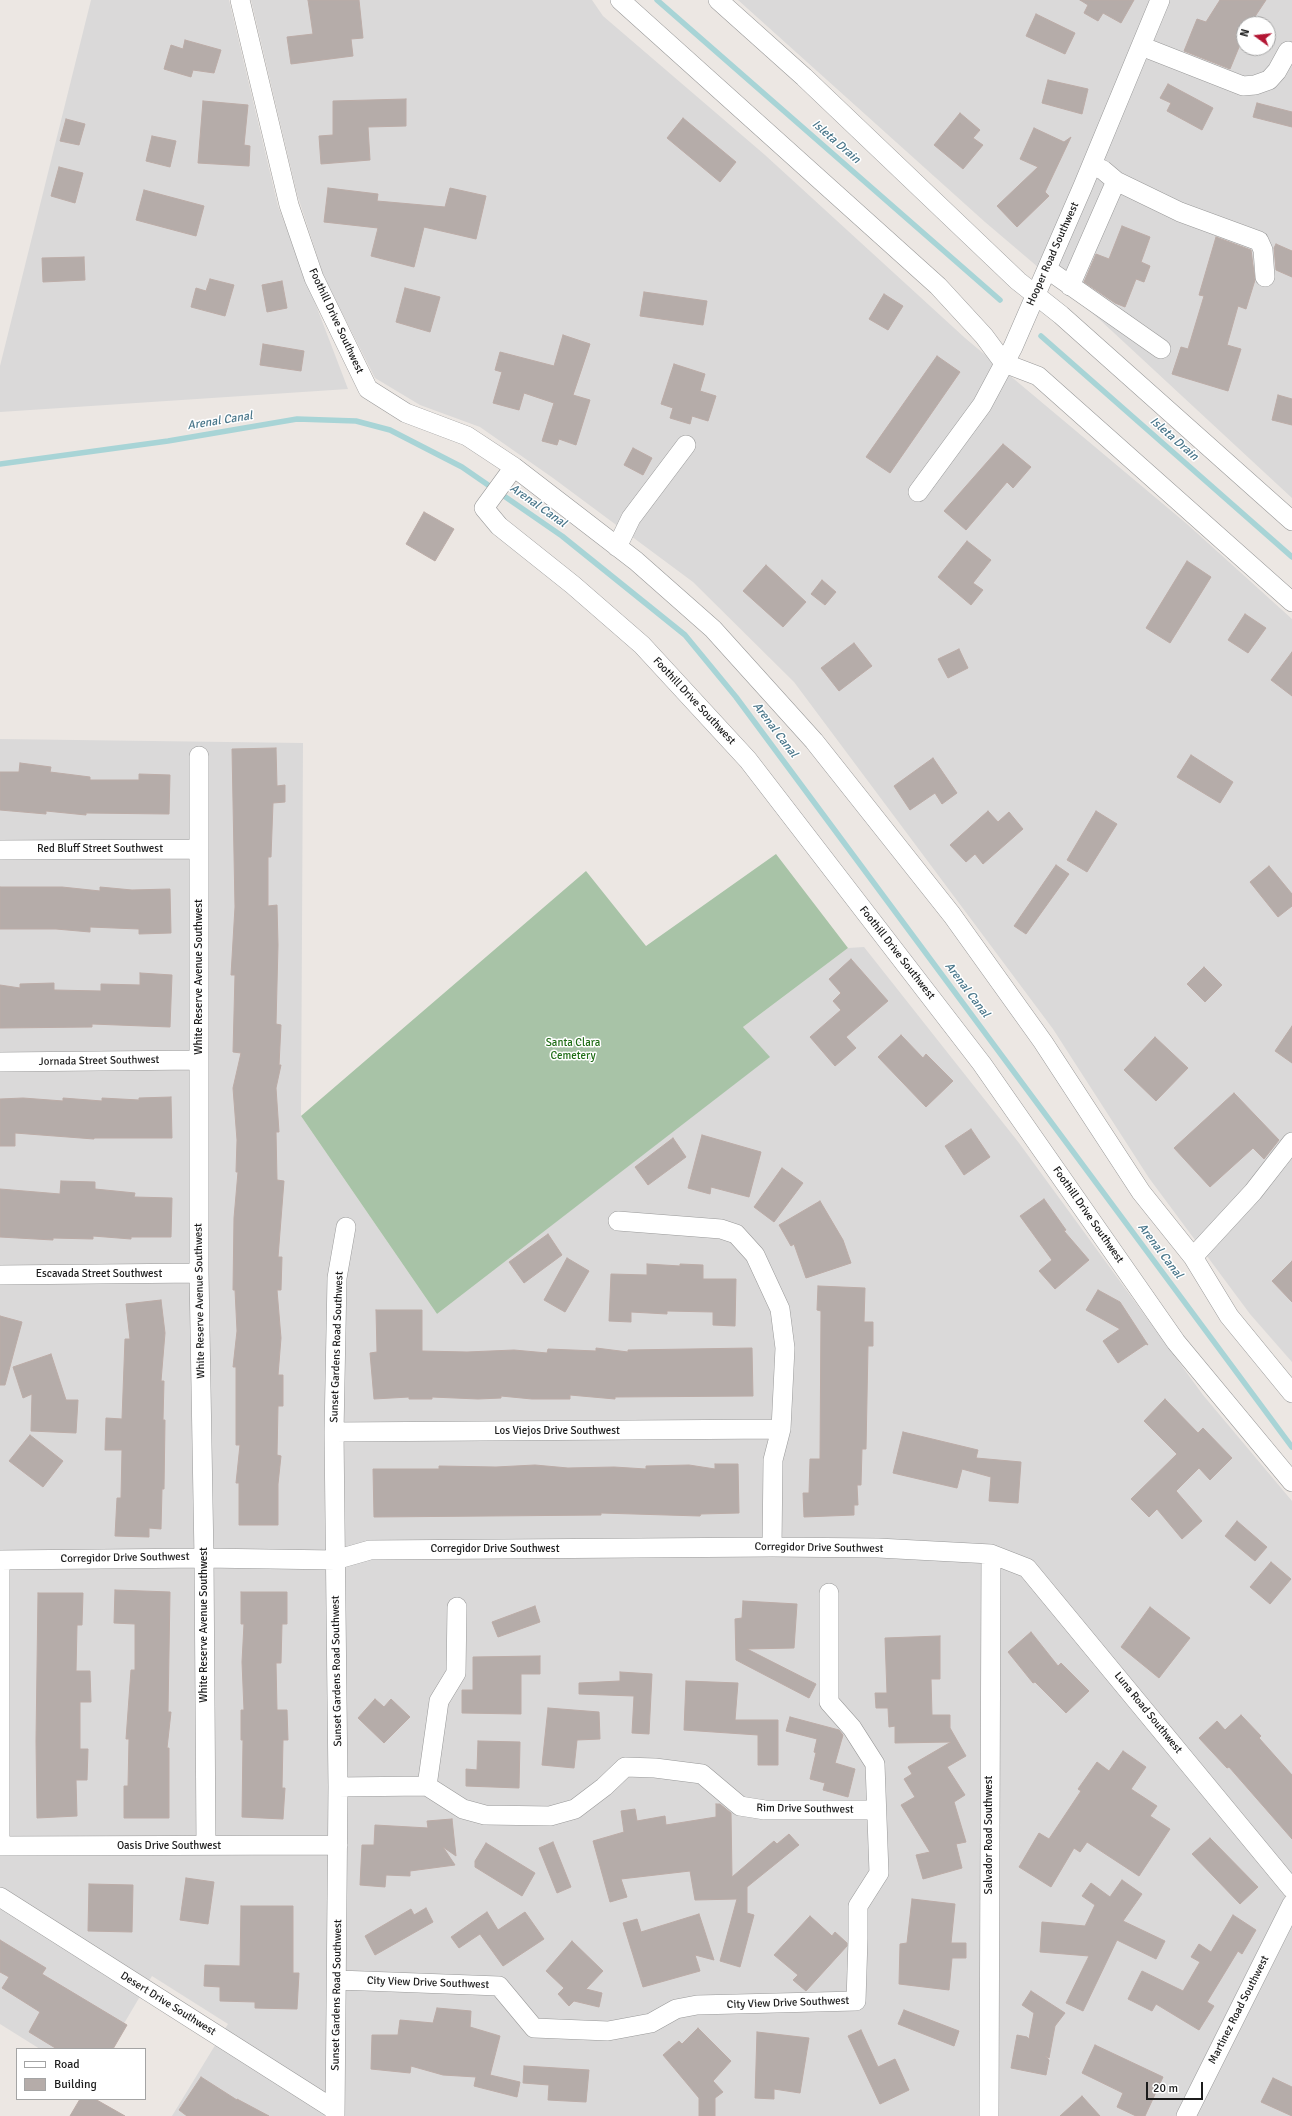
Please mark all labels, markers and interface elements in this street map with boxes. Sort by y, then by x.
north arrow [1236,16,1276,56]
text: N [1238,28,1252,38]
water label: Isleta Drain [809,117,863,167]
street label: Hooper Road Southwest [1024,200,1082,308]
street label: Foothill Drive Southwest [306,266,366,376]
water label: Arenal Canal [186,409,254,433]
water label: Isleta Drain [1147,414,1201,464]
water label: Arenal Canal [507,481,569,531]
street label: Foothill Drive Southwest [650,654,738,748]
water label: Arenal Canal [749,699,801,761]
street label: Red Bluff Street Southwest [37,842,163,856]
street label: White Reserve Avenue Southwest [192,899,206,1055]
street label: Foothill Drive Southwest [856,904,938,1002]
water label: Arenal Canal [941,959,993,1021]
park label: Santa Clara Cemetery [546,1036,600,1062]
street label: Jornada Street Southwest [39,1053,159,1069]
street label: Foothill Drive Southwest [1050,1164,1126,1266]
water label: Arenal Canal [1134,1220,1186,1282]
street label: White Reserve Avenue Southwest [192,1223,208,1379]
street label: Escavada Street Southwest [36,1267,162,1281]
street label: Sunset Gardens Road Southwest [328,1271,346,1423]
street label: Los Viejos Drive Southwest [494,1424,620,1438]
street label: Corregidor Drive Southwest [754,1540,884,1556]
street label: Corregidor Drive Southwest [431,1542,559,1556]
street label: White Reserve Avenue Southwest [197,1547,211,1703]
street label: Corregidor Drive Southwest [60,1550,190,1566]
street label: Sunset Gardens Road Southwest [329,1595,345,1747]
street label: Luna Road Southwest [1111,1670,1185,1756]
street label: Salvador Road Southwest [982,1776,996,1894]
street label: Rim Drive Southwest [756,1802,854,1816]
street label: Oasis Drive Southwest [117,1839,221,1853]
street label: Sunset Gardens Road Southwest [329,1919,345,2071]
street label: Martinez Road Southwest [1206,1954,1272,2066]
street label: Desert Drive Southwest [118,1969,218,2039]
street label: City View Drive Southwest [367,1974,489,1992]
street label: City View Drive Southwest [727,1994,849,2012]
legend [16,2048,146,2100]
text: Road [54,2057,80,2072]
scale bar [1148,2074,1205,2100]
text: Building [54,2077,97,2092]
text: 20 m [1153,2081,1178,2096]

